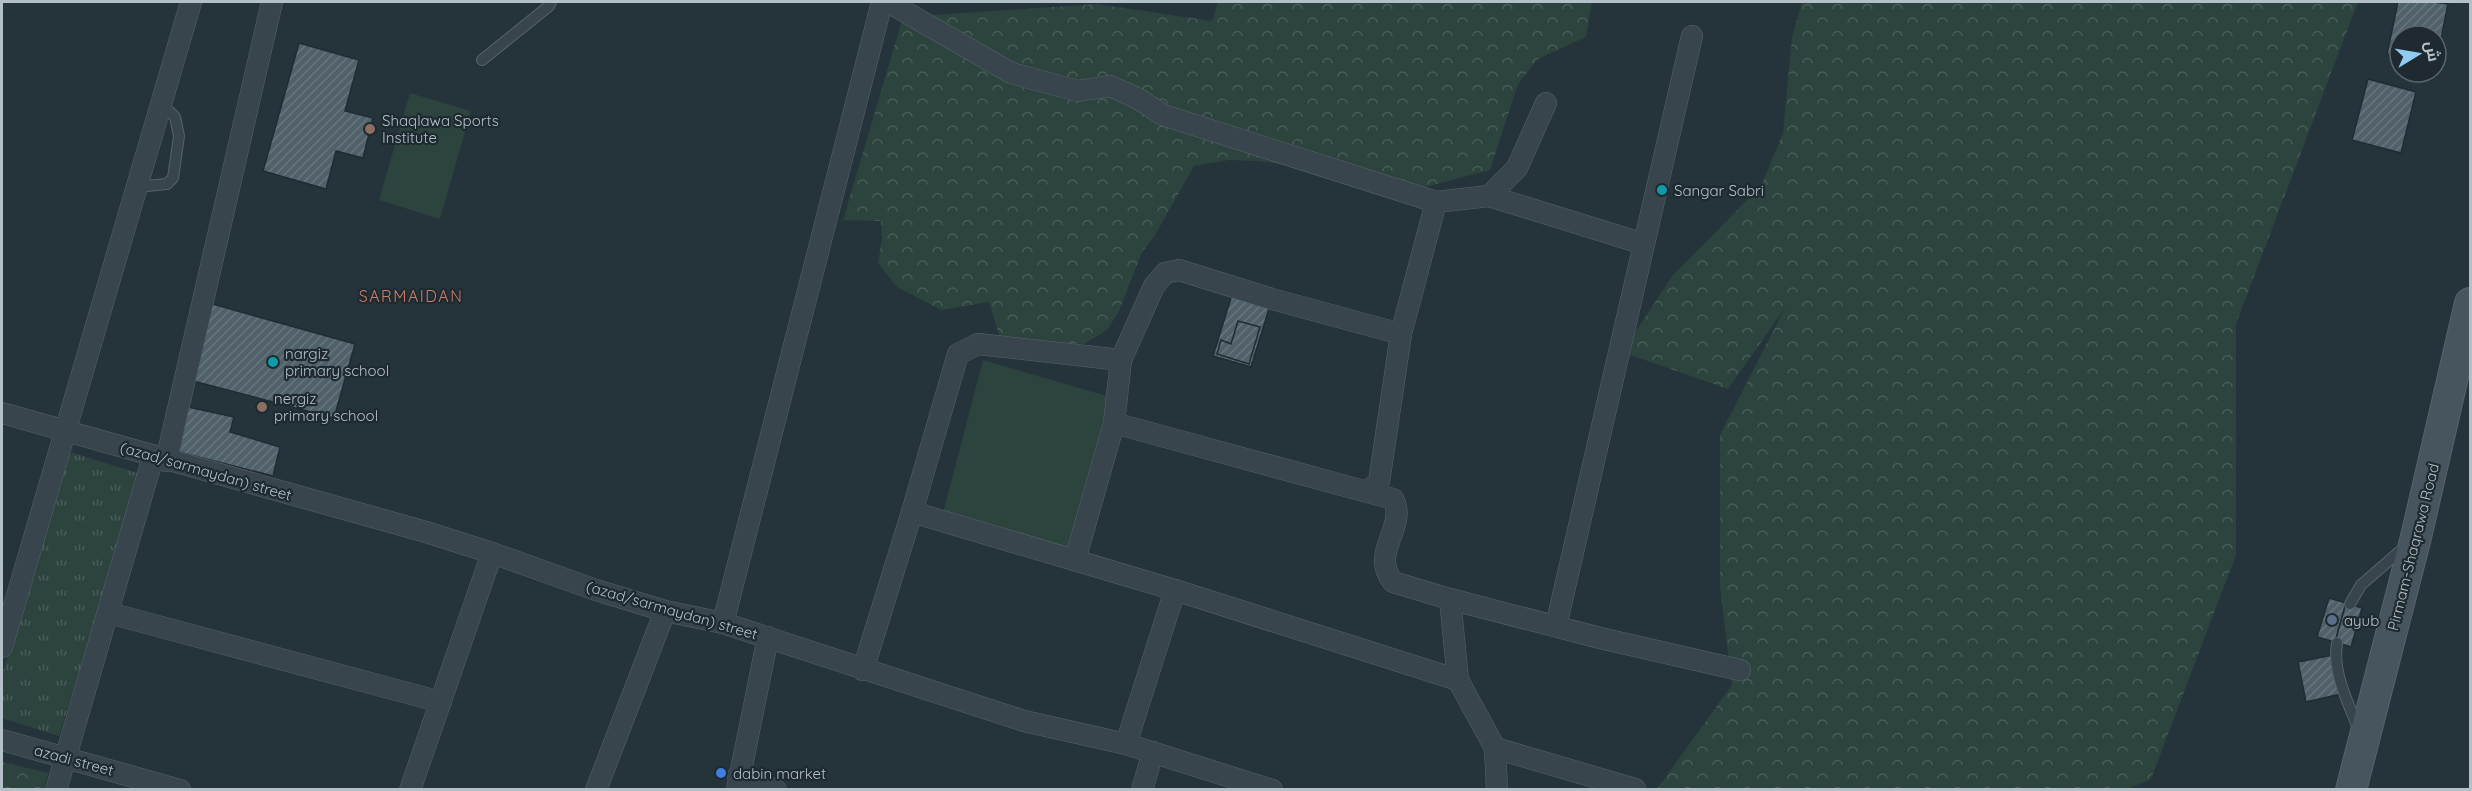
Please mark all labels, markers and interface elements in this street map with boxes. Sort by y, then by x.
north arrow [2388,24,2448,84]
text: ش [2421,39,2444,63]
place label: Shaqlawa Sports Institute [382,111,499,147]
marker: Shaqlawa Sports Institute [363,122,377,136]
place label: Sangar Sabri [1674,181,1764,200]
marker: Sangar Sabri [1655,183,1669,197]
district label: SARMAIDAN [359,286,463,306]
place label: nargiz primary school [285,344,389,380]
marker: nargiz primary school [266,355,280,369]
place label: nergiz primary school [274,389,378,425]
marker: nergiz primary school [255,400,269,414]
street label: (azad/sarmaydan) street [118,437,294,505]
street label: Pirmam-Shaqrawa Road [2383,461,2443,633]
street label: (azad/sarmaydan) street [584,576,760,644]
place label: ayub [2344,611,2379,630]
marker: ayub [2325,613,2339,627]
street label: azadi street [32,740,116,780]
place label: dabin market [733,764,826,783]
marker: dabin market [714,766,728,780]

